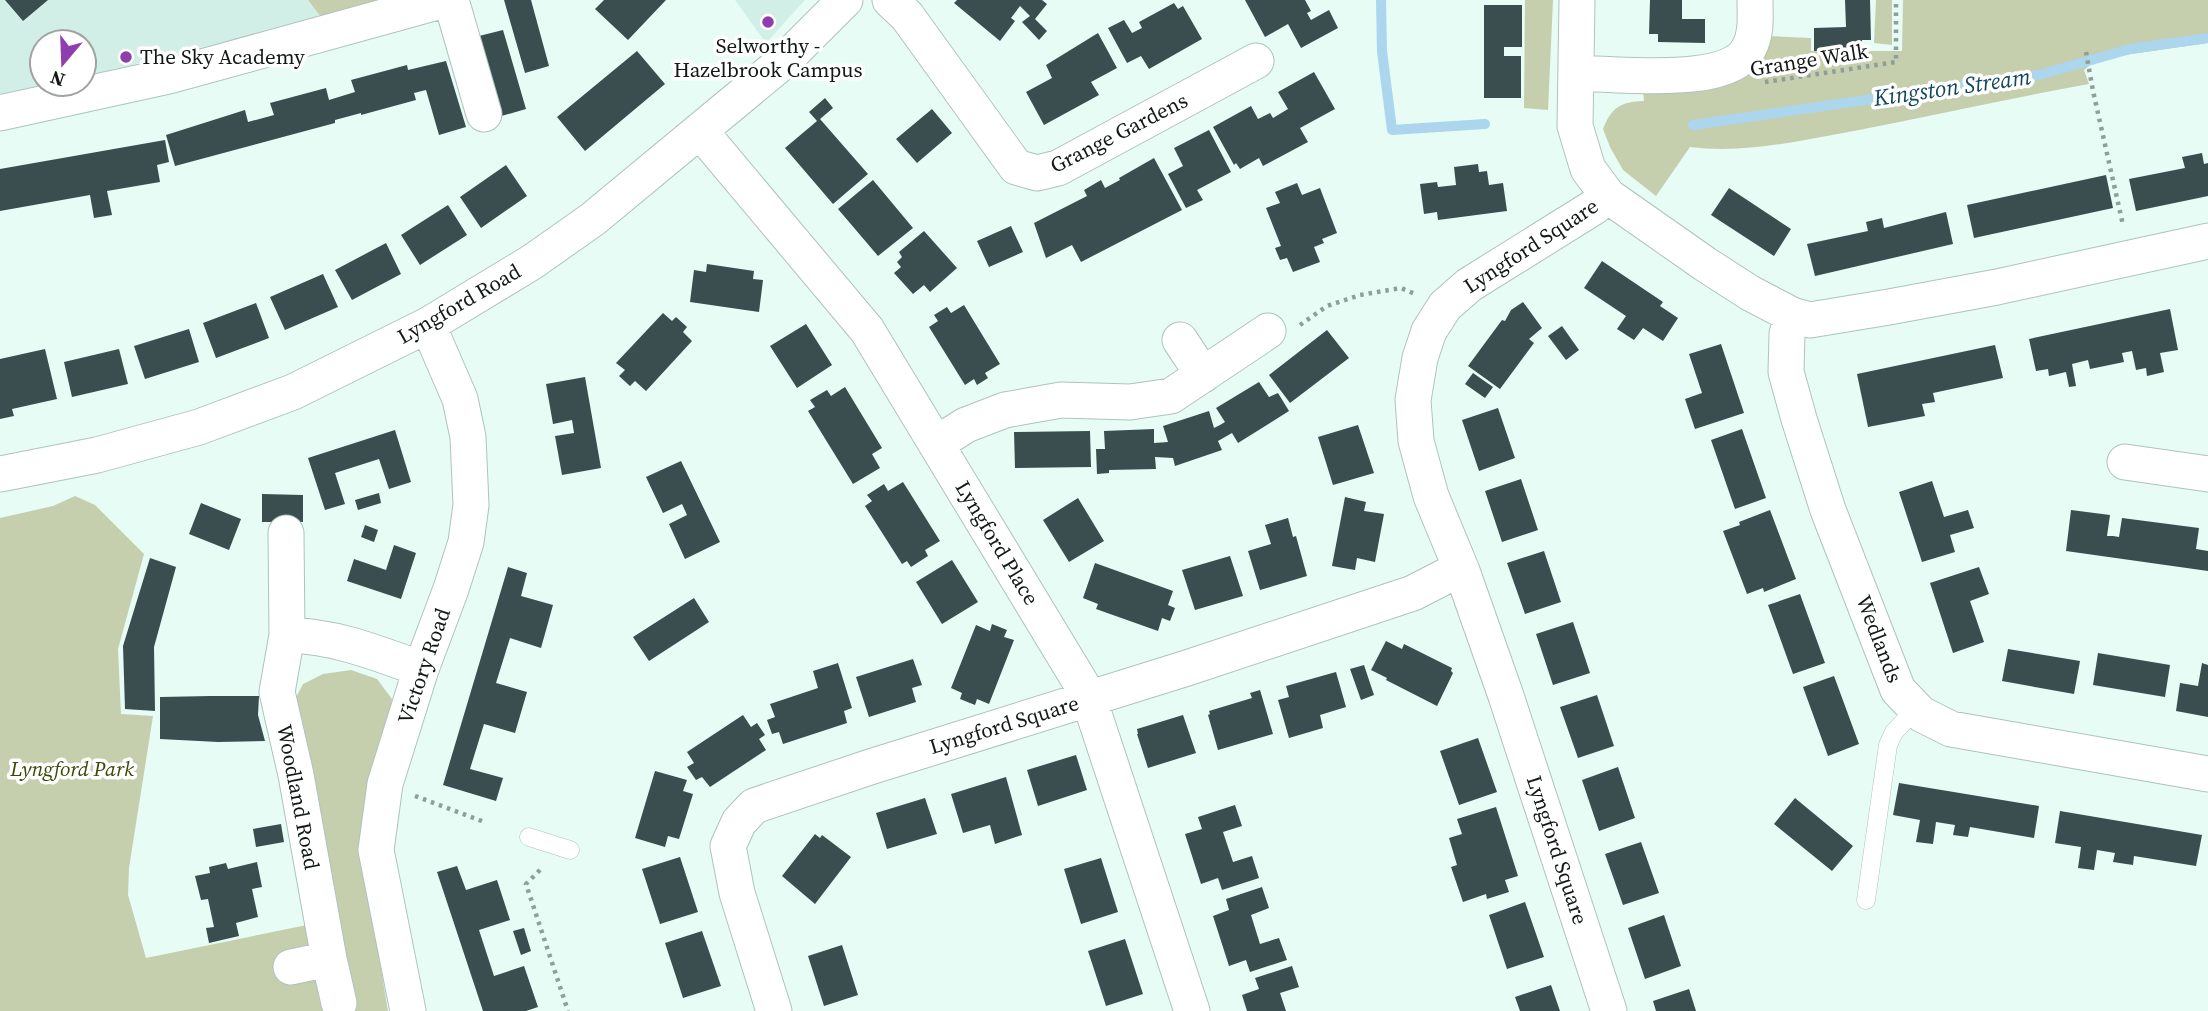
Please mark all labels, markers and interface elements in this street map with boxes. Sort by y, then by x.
marker: Selworthy - Hazelbrook Campus [760,14,776,30]
north arrow [28,28,98,98]
place label: Selworthy - Hazelbrook Campus [674,31,863,84]
street label: Grange Walk [1748,36,1871,83]
place label: The Sky Academy [140,42,305,71]
marker: The Sky Academy [118,49,134,65]
water label: Kingston Stream [1870,60,2033,114]
text: N [47,64,68,94]
street label: Grange Gardens [1045,85,1192,180]
street label: Lyngford Square [1458,191,1604,300]
street label: Lyngford Road [392,256,526,351]
street label: Lyngford Place [949,475,1046,610]
street label: Wedlands [1849,591,1909,687]
street label: Victory Road [390,604,457,728]
street label: Lyngford Square [925,688,1082,761]
street label: Woodland Road [270,722,327,872]
park label: Lyngford Park [9,754,134,783]
street label: Lyngford Square [1520,772,1595,928]

